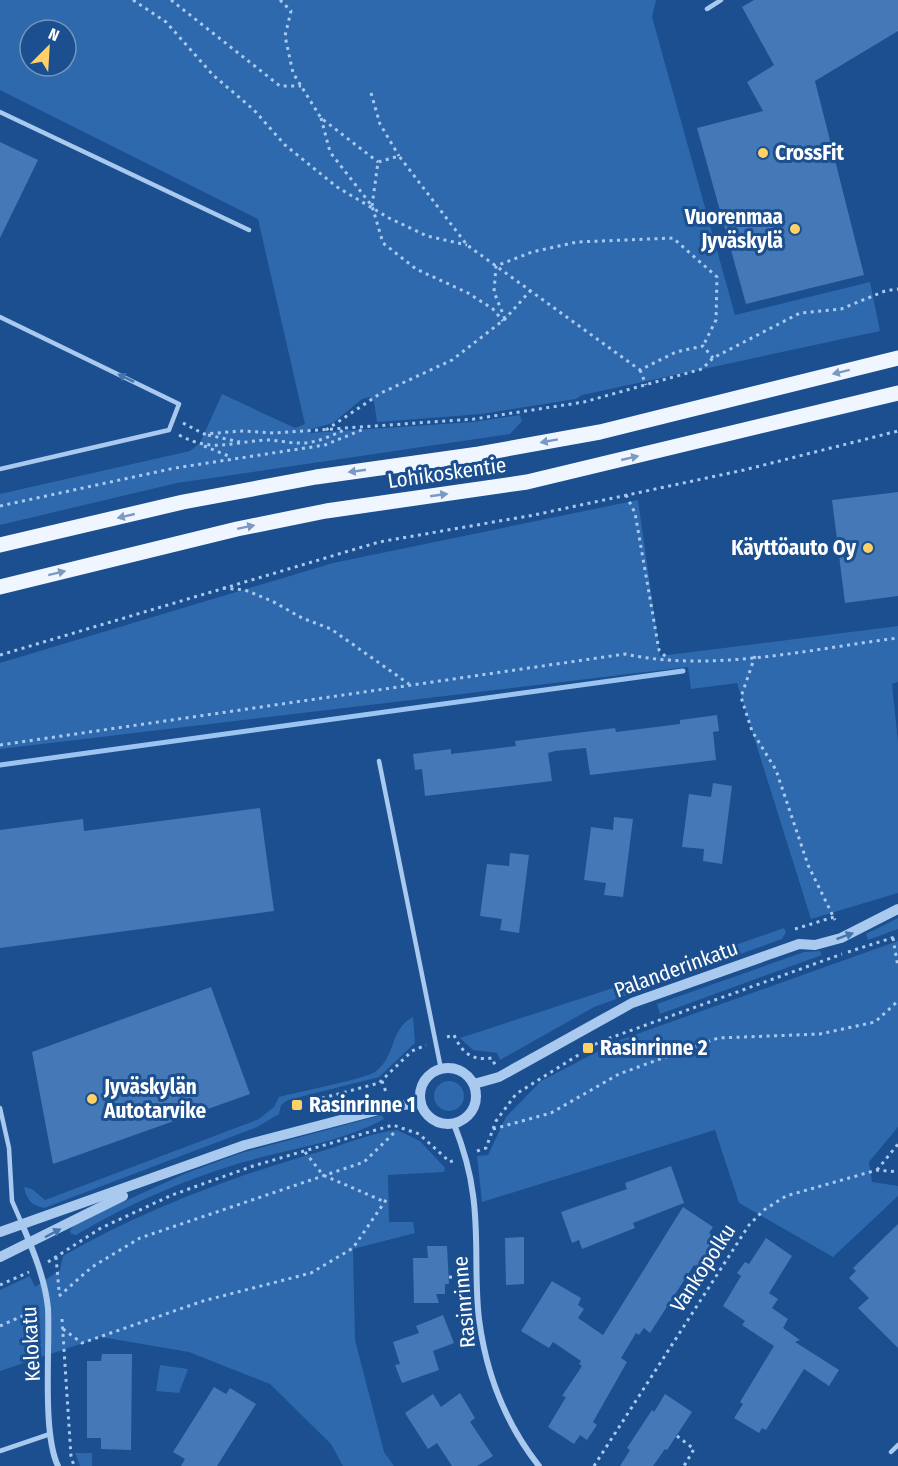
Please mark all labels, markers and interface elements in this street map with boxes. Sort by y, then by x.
north arrow [18,18,78,78]
text: N [46,24,62,45]
place label: CrossFit [775,140,845,166]
marker: CrossFit [756,146,770,160]
place label: Vuorenmaa Jyväskylä [684,204,783,254]
marker: Vuorenmaa Jyväskylä [788,222,802,236]
one-way arrow [832,368,850,378]
one-way arrow [118,374,135,383]
one-way arrow [540,437,559,446]
street label: Lohikoskentie [386,452,508,494]
one-way arrow [621,453,640,462]
one-way arrow [347,466,366,476]
one-way arrow [429,491,448,500]
one-way arrow [117,511,135,521]
one-way arrow [237,522,256,532]
place label: Käyttöauto Oy [731,535,857,561]
marker: Käyttöauto Oy [861,541,875,555]
one-way arrow [48,568,66,578]
one-way arrow [836,931,854,941]
street label: Palanderinkatu [611,935,741,1003]
place label: Rasinrinne 2 [600,1035,708,1061]
marker: Rasinrinne 2 [581,1041,595,1055]
place label: Jyväskylän Autotarvike [103,1074,207,1124]
marker: Jyväskylän Autotarvike [85,1092,99,1106]
place label: Rasinrinne 1 [309,1092,416,1118]
marker: Rasinrinne 1 [290,1098,304,1112]
street label: Vankopolku [665,1219,741,1317]
one-way arrow [44,1228,62,1238]
street label: Rasinrinne [447,1255,481,1349]
street label: Kelokatu [16,1306,46,1382]

